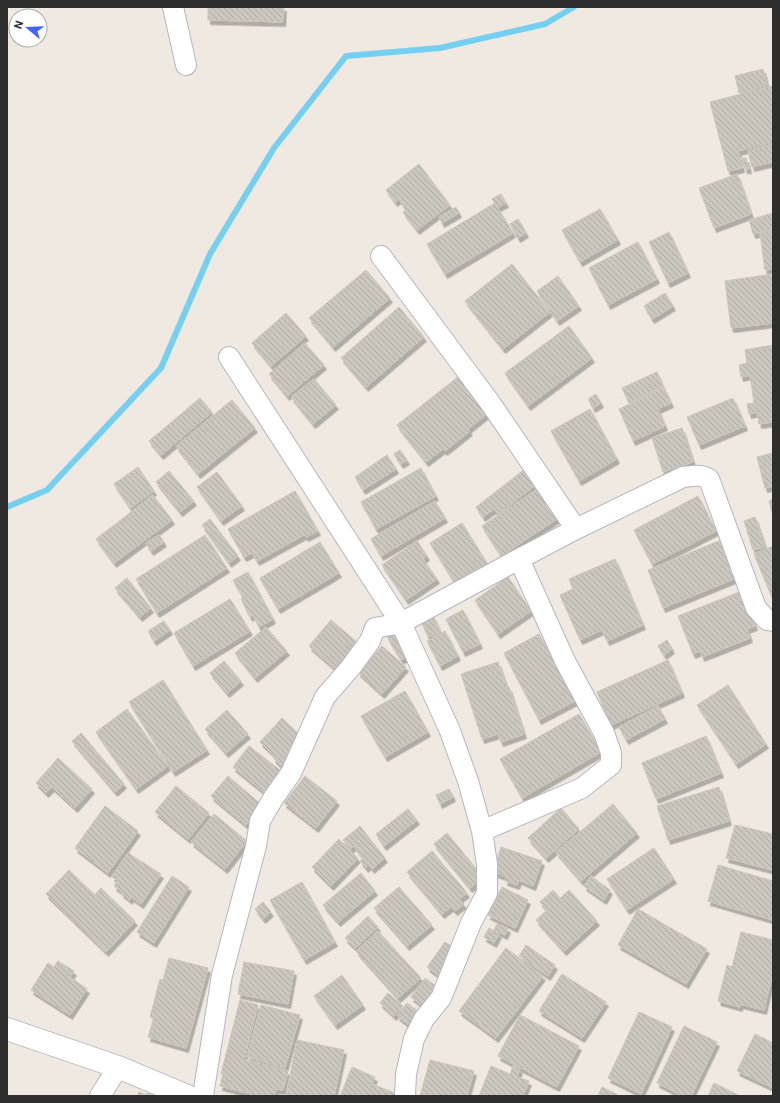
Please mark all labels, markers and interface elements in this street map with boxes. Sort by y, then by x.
north arrow [8,8,48,48]
text: N [12,19,27,31]

